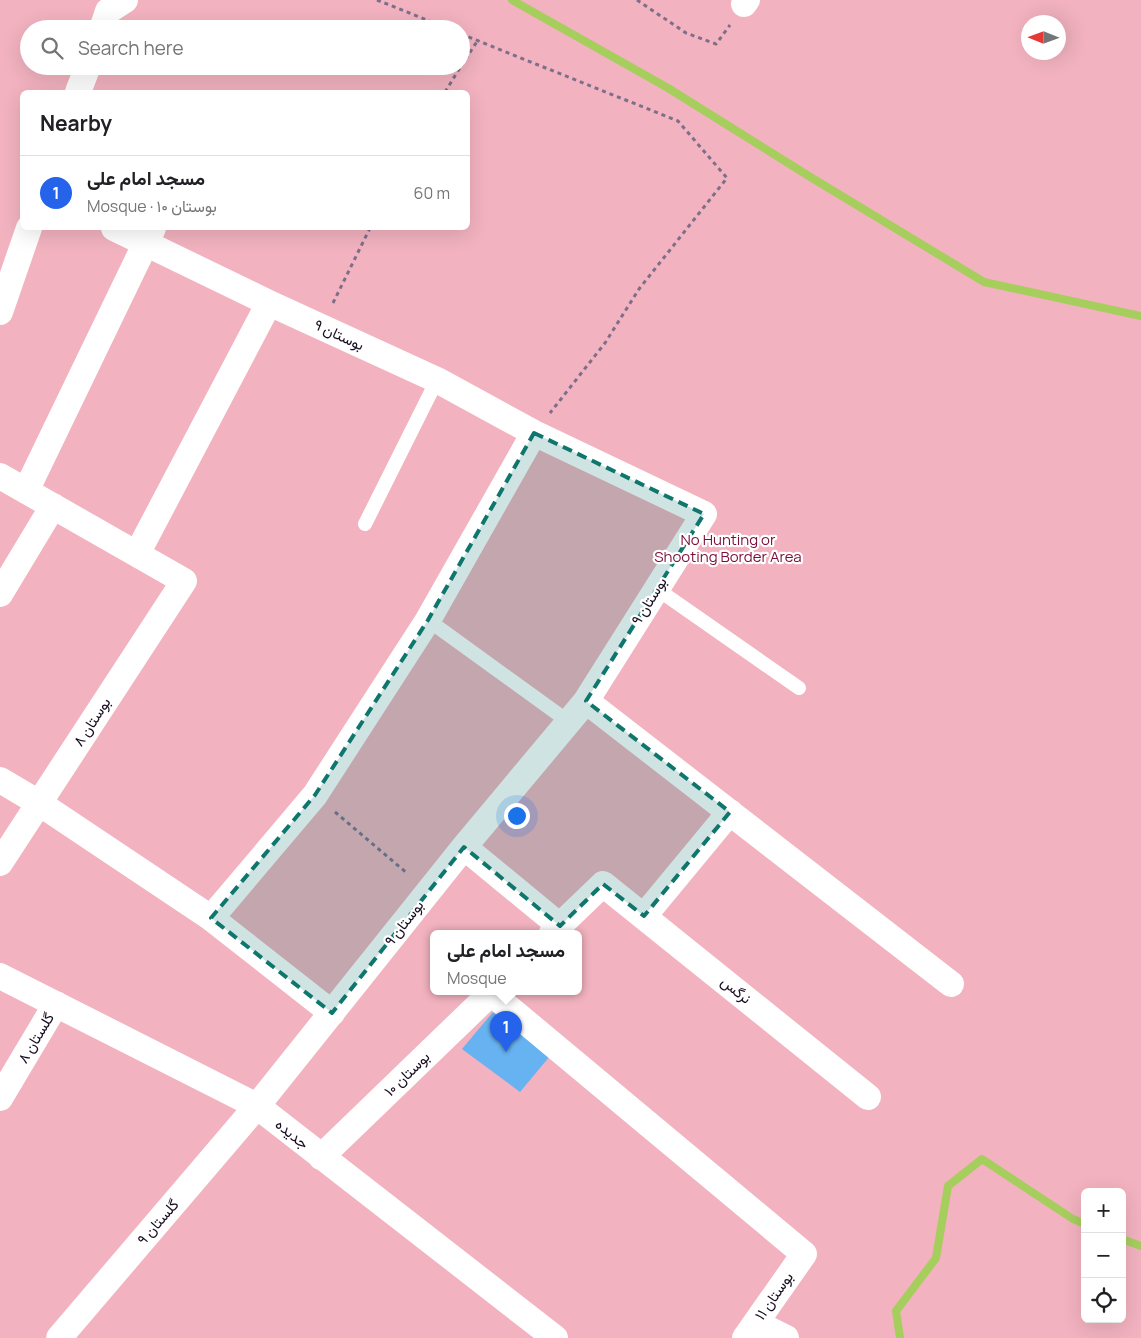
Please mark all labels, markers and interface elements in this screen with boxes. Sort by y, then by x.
north arrow [1021,15,1066,60]
search box [20,20,470,75]
icon: search [38,34,66,62]
text: Search here [78,35,184,61]
text: Nearby [40,109,112,137]
text: مسجد امام علی [87,165,205,191]
text: 1 [52,182,60,204]
text: 60 m [414,182,450,204]
text: Mosque · بوستان ۱۰ [87,195,217,217]
street label: بوستان ۹ [311,314,368,355]
park label: No Hunting or Shooting Border Area [654,529,802,567]
street label: بوستان ۹ [626,573,672,629]
street label: بوستان ۸ [68,693,115,750]
your location [504,803,530,829]
street label: بوستان ۹ [379,895,428,950]
popup [430,930,582,995]
text: مسجد امام علی [447,937,565,963]
text: Mosque [447,967,507,989]
street label: نرگس [717,971,756,1008]
street label: گلستان ۸ [12,1008,59,1067]
pin: 1 [490,1011,522,1052]
street label: بوستان ۱۰ [379,1046,434,1101]
street label: جدیده [271,1114,314,1154]
map controls [1081,1188,1126,1323]
button: + [1081,1188,1126,1233]
street label: گلستان ۹ [132,1194,184,1249]
button: − [1081,1233,1126,1278]
street label: بوستان ۱۱ [749,1267,798,1324]
button: locate [1081,1278,1126,1323]

